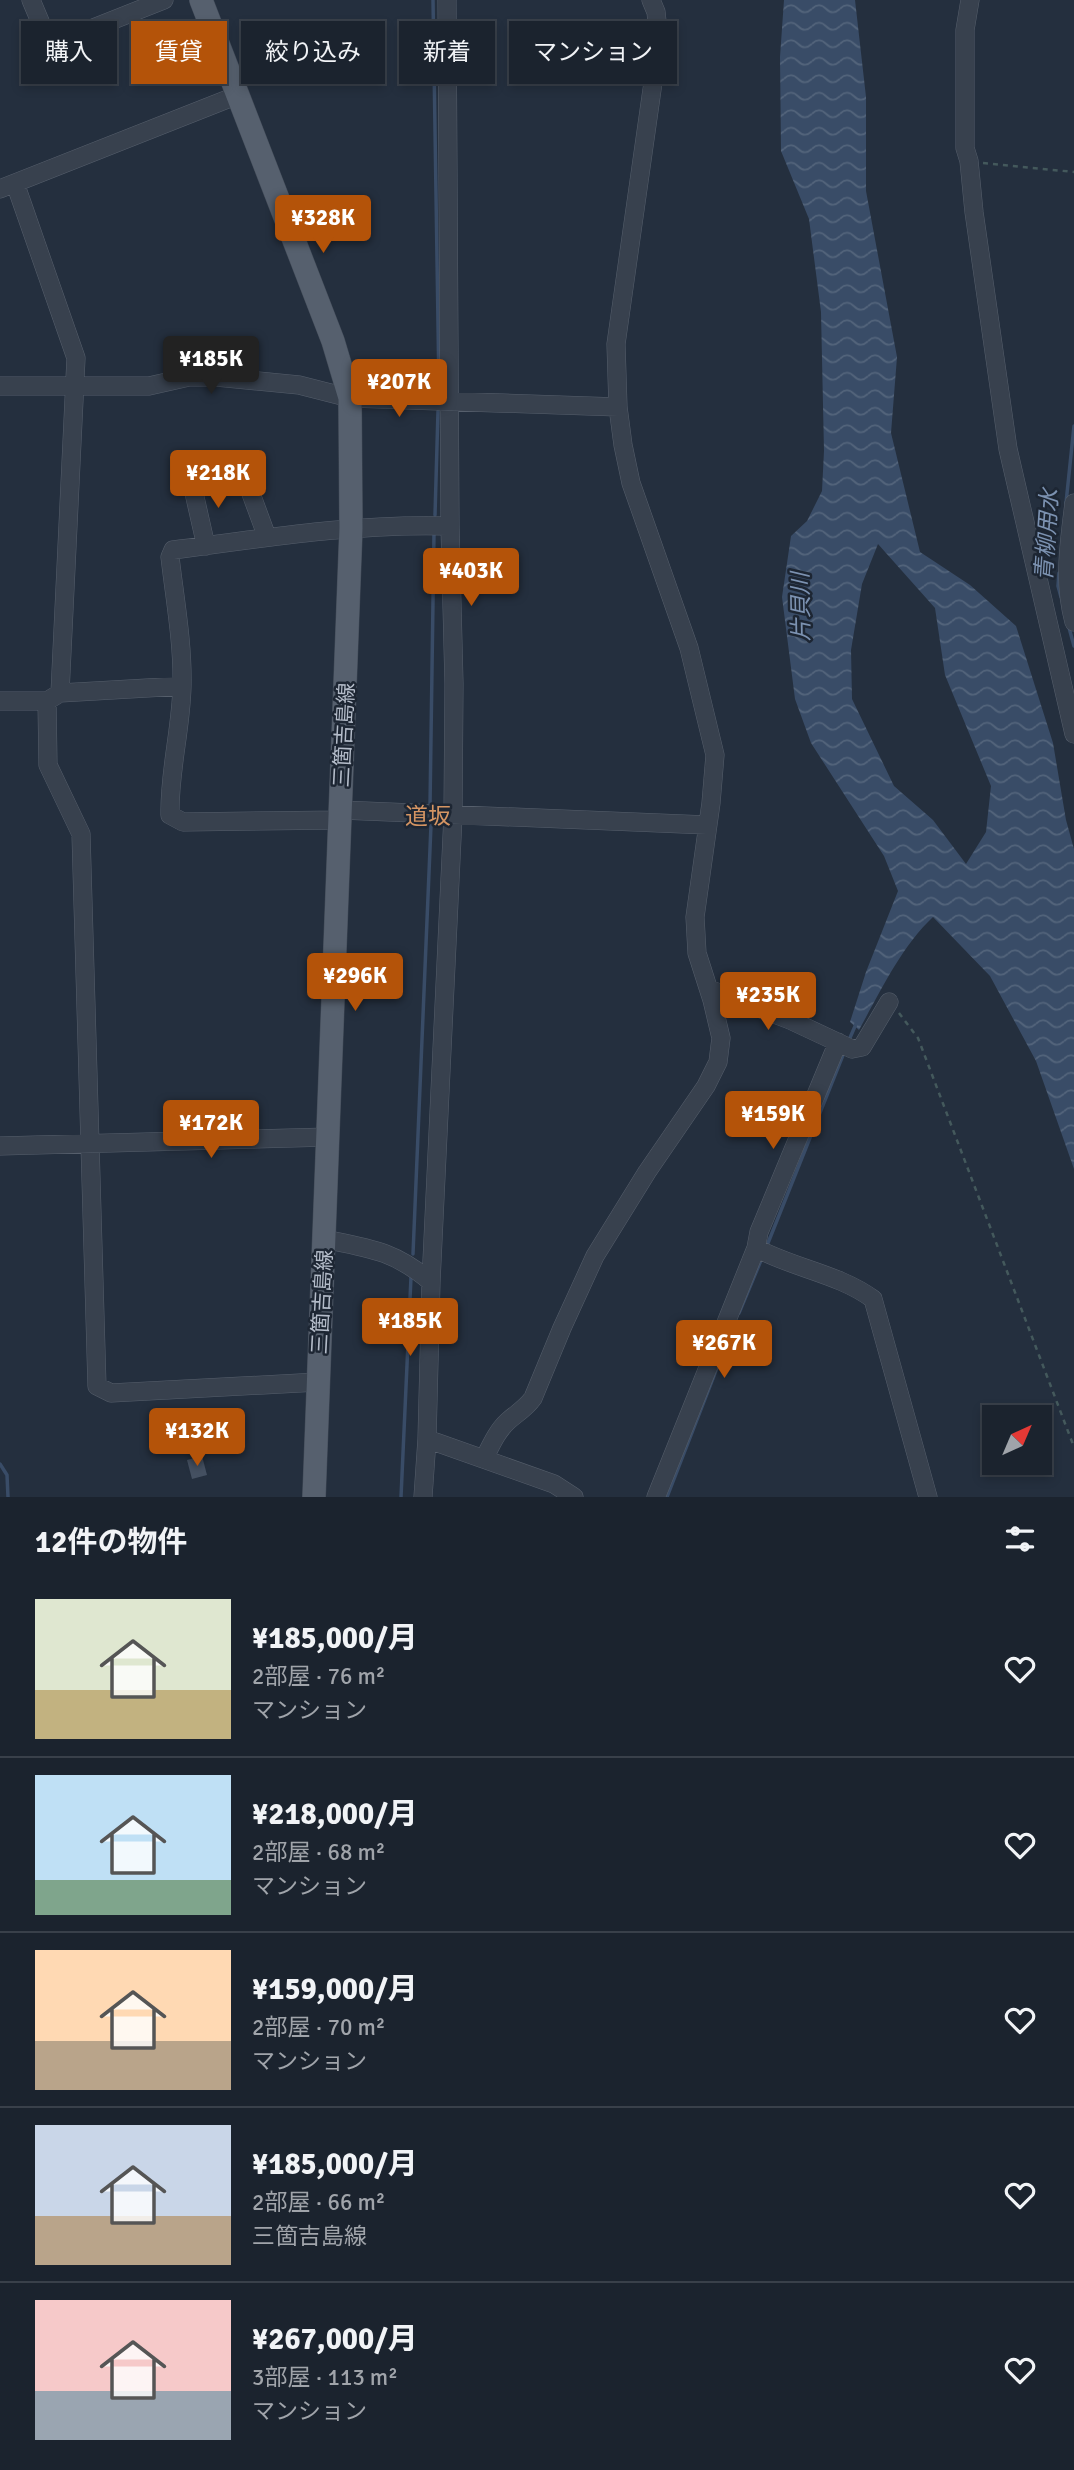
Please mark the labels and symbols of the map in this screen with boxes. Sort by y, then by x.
pin: ¥328K [274,196,372,255]
pin: ¥185K [162,336,260,396]
pin: ¥207K [350,360,448,419]
pin: ¥218K [169,450,267,510]
water label: 青柳用水 [1029,485,1065,582]
pin: ¥403K [422,548,520,608]
water label: 片貝川 [786,569,816,642]
street label: 三箇吉島線 [328,682,360,788]
district label: 道坂 [405,802,451,831]
pin: ¥296K [306,954,404,1013]
pin: ¥235K [719,972,817,1032]
pin: ¥159K [724,1092,822,1151]
pin: ¥172K [162,1100,260,1160]
street label: 三箇吉島線 [306,1249,338,1355]
pin: ¥185K [361,1298,459,1358]
pin: ¥267K [675,1320,773,1380]
north arrow [982,1405,1052,1475]
pin: ¥132K [148,1408,246,1468]

